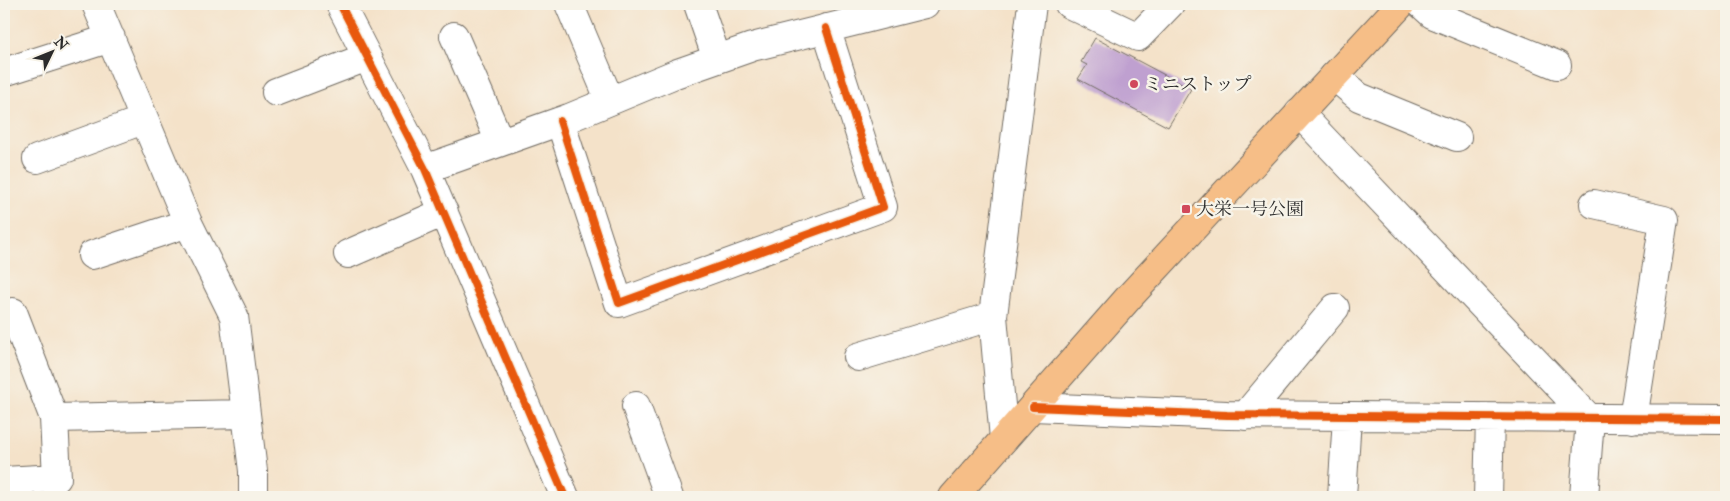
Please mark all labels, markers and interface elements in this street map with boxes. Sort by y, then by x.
north arrow [28,28,78,78]
text: N [50,32,72,54]
place label: ミニストップ [1144,73,1251,96]
marker: ミニストップ [1128,78,1140,90]
place label: 大栄一号公園 [1196,198,1304,221]
marker: 大栄一号公園 [1180,203,1192,215]

